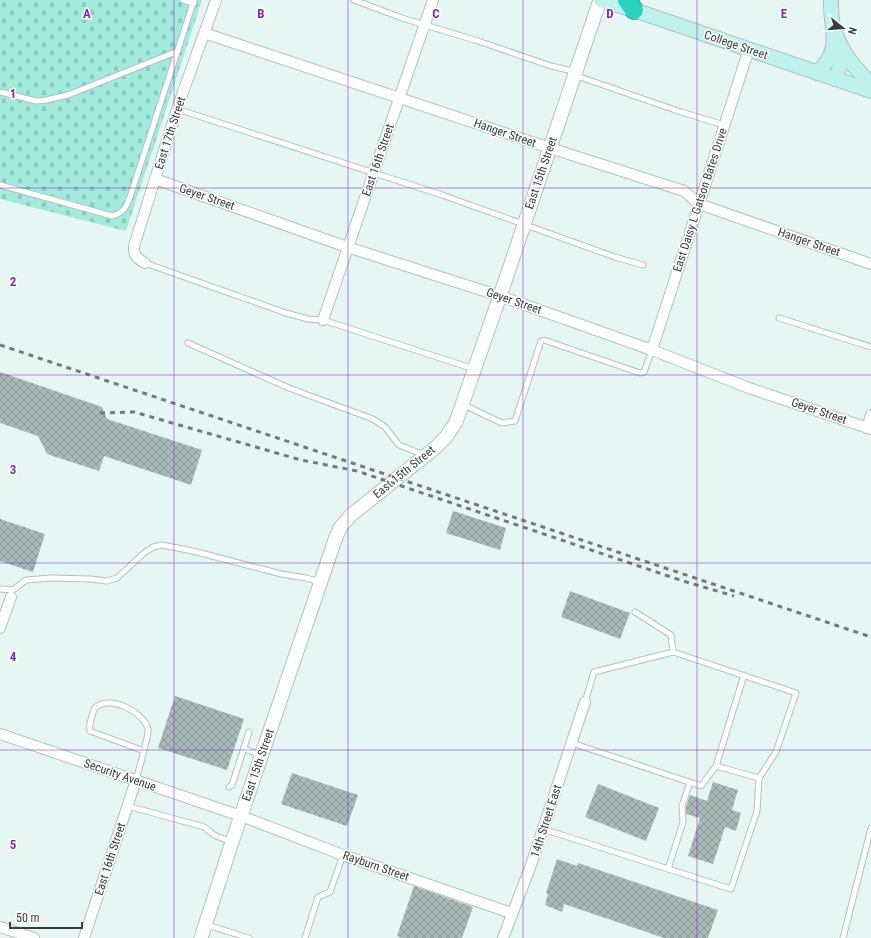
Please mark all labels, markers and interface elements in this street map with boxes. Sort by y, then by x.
text: A [83,6,91,21]
text: B [257,6,265,21]
text: C [432,6,440,21]
text: D [606,6,614,21]
text: E [781,6,788,21]
north arrow [823,8,863,48]
text: N [845,26,859,36]
street label: College Street [702,28,770,63]
text: 1 [10,86,16,101]
street label: East 17th Street [152,94,188,171]
street label: Hanger Street [472,116,538,150]
street label: East 16th Street [359,122,397,198]
street label: East Daisy L Gatson Bates Drive [670,126,730,274]
street label: East 15th Street [522,135,560,211]
street label: Geyer Street [177,181,237,213]
street label: Hanger Street [776,225,842,259]
text: 2 [10,274,17,289]
street label: Geyer Street [484,285,544,317]
street label: Geyer Street [789,395,849,427]
street label: East 15th Street [370,443,438,501]
text: 3 [10,462,16,477]
text: 4 [10,649,17,664]
street label: East 15th Street [239,727,277,803]
street label: Security Avenue [82,756,158,794]
street label: 14th Street East [528,782,564,859]
street label: East 16th Street [92,820,128,897]
text: 5 [10,837,17,852]
street label: Rayburn Street [341,848,411,884]
scale bar [10,904,82,930]
text: 50 m [16,911,40,925]

